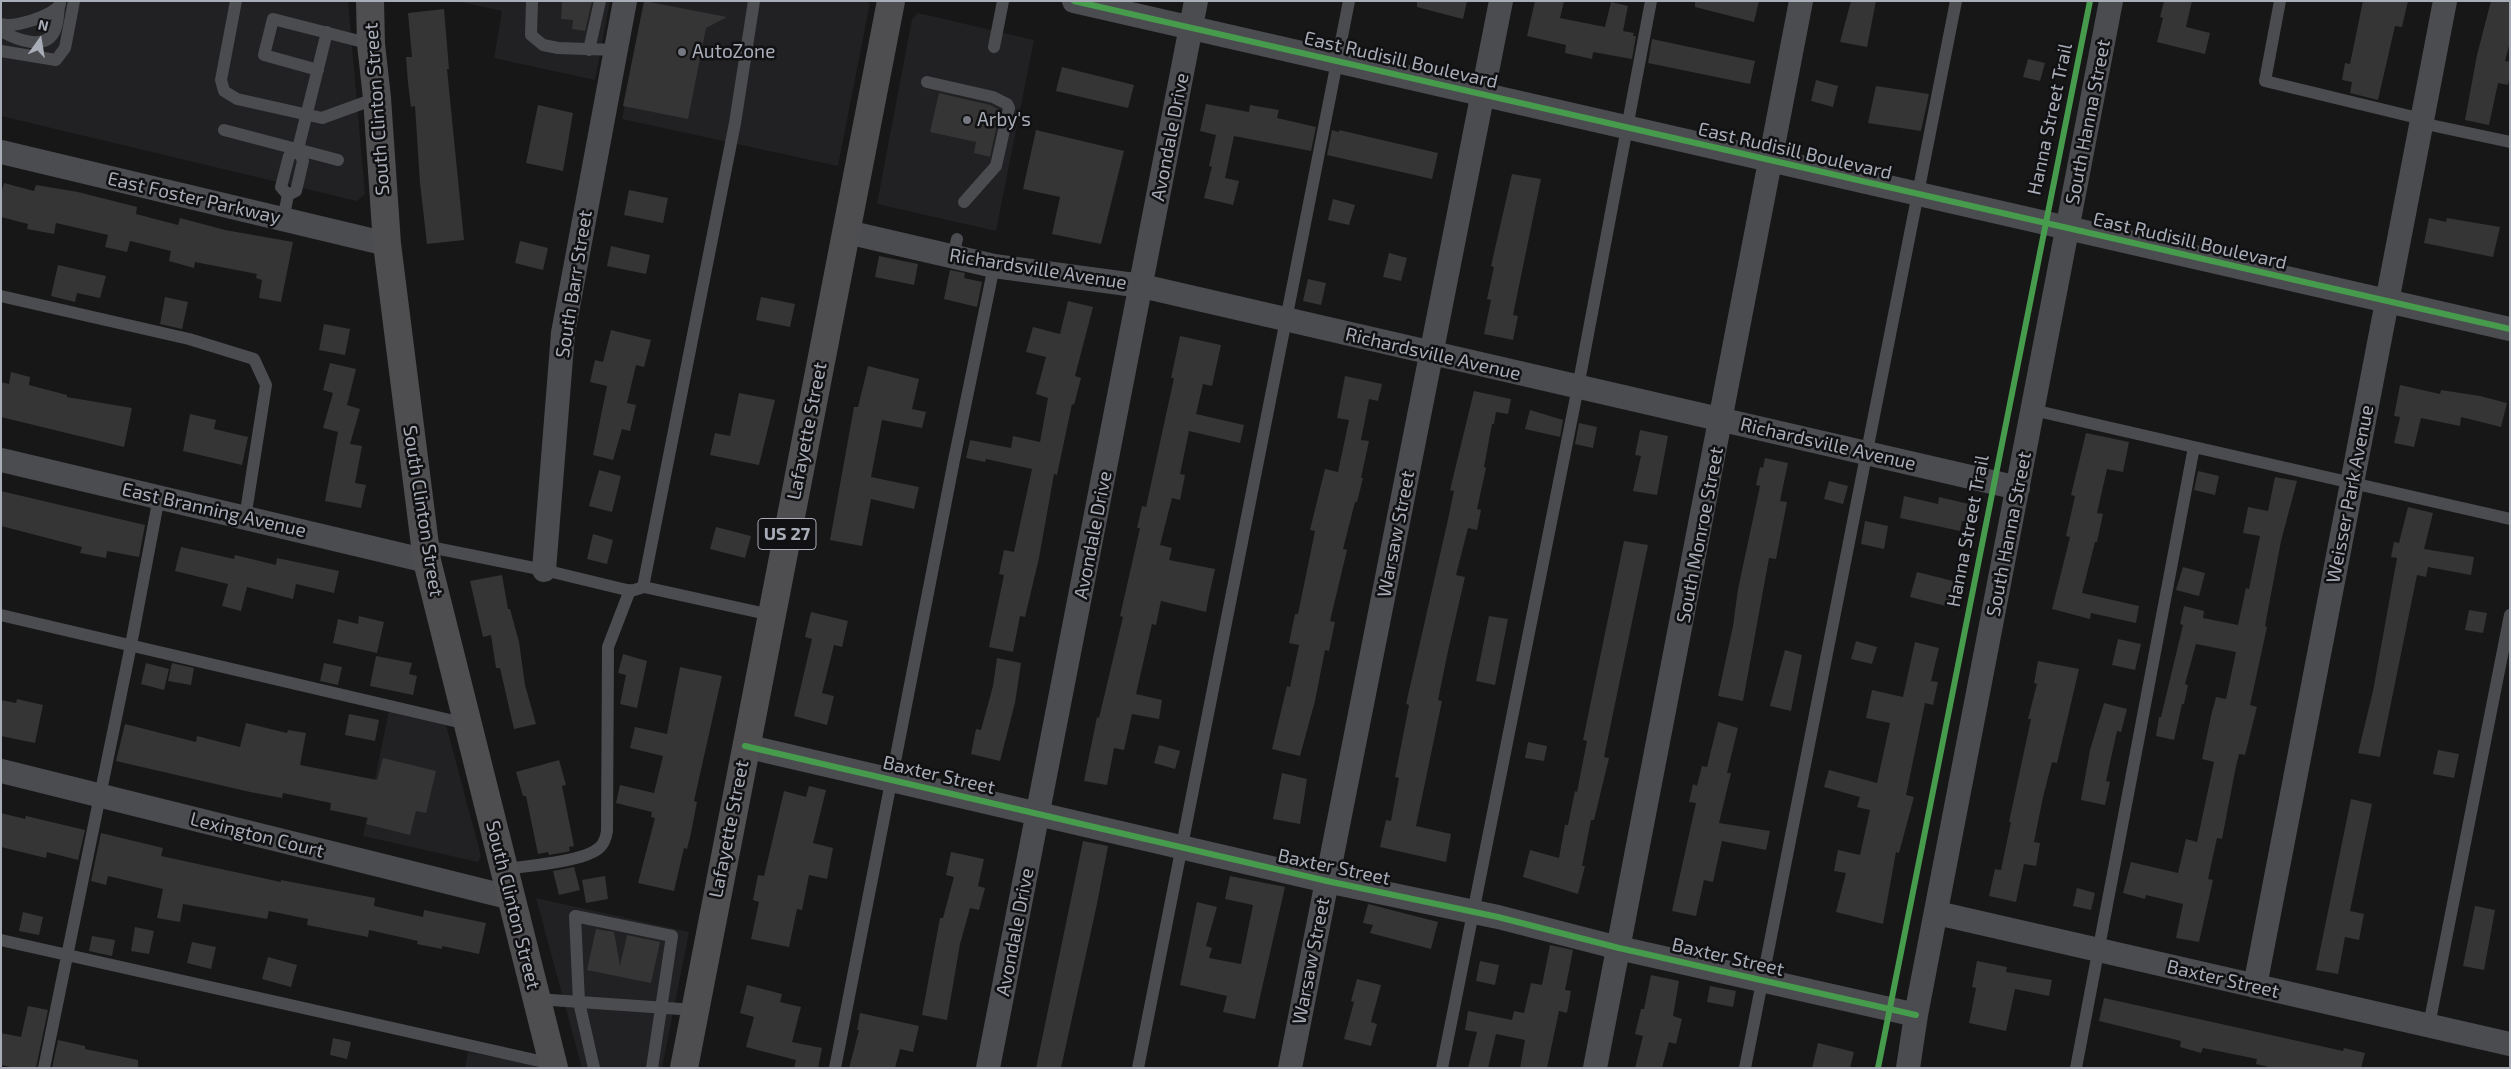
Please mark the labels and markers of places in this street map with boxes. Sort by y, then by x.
place label: AutoZone [692,41,775,63]
marker: AutoZone [676,46,688,58]
place label: Arby's [977,109,1031,131]
marker: Arby's [961,114,973,126]

